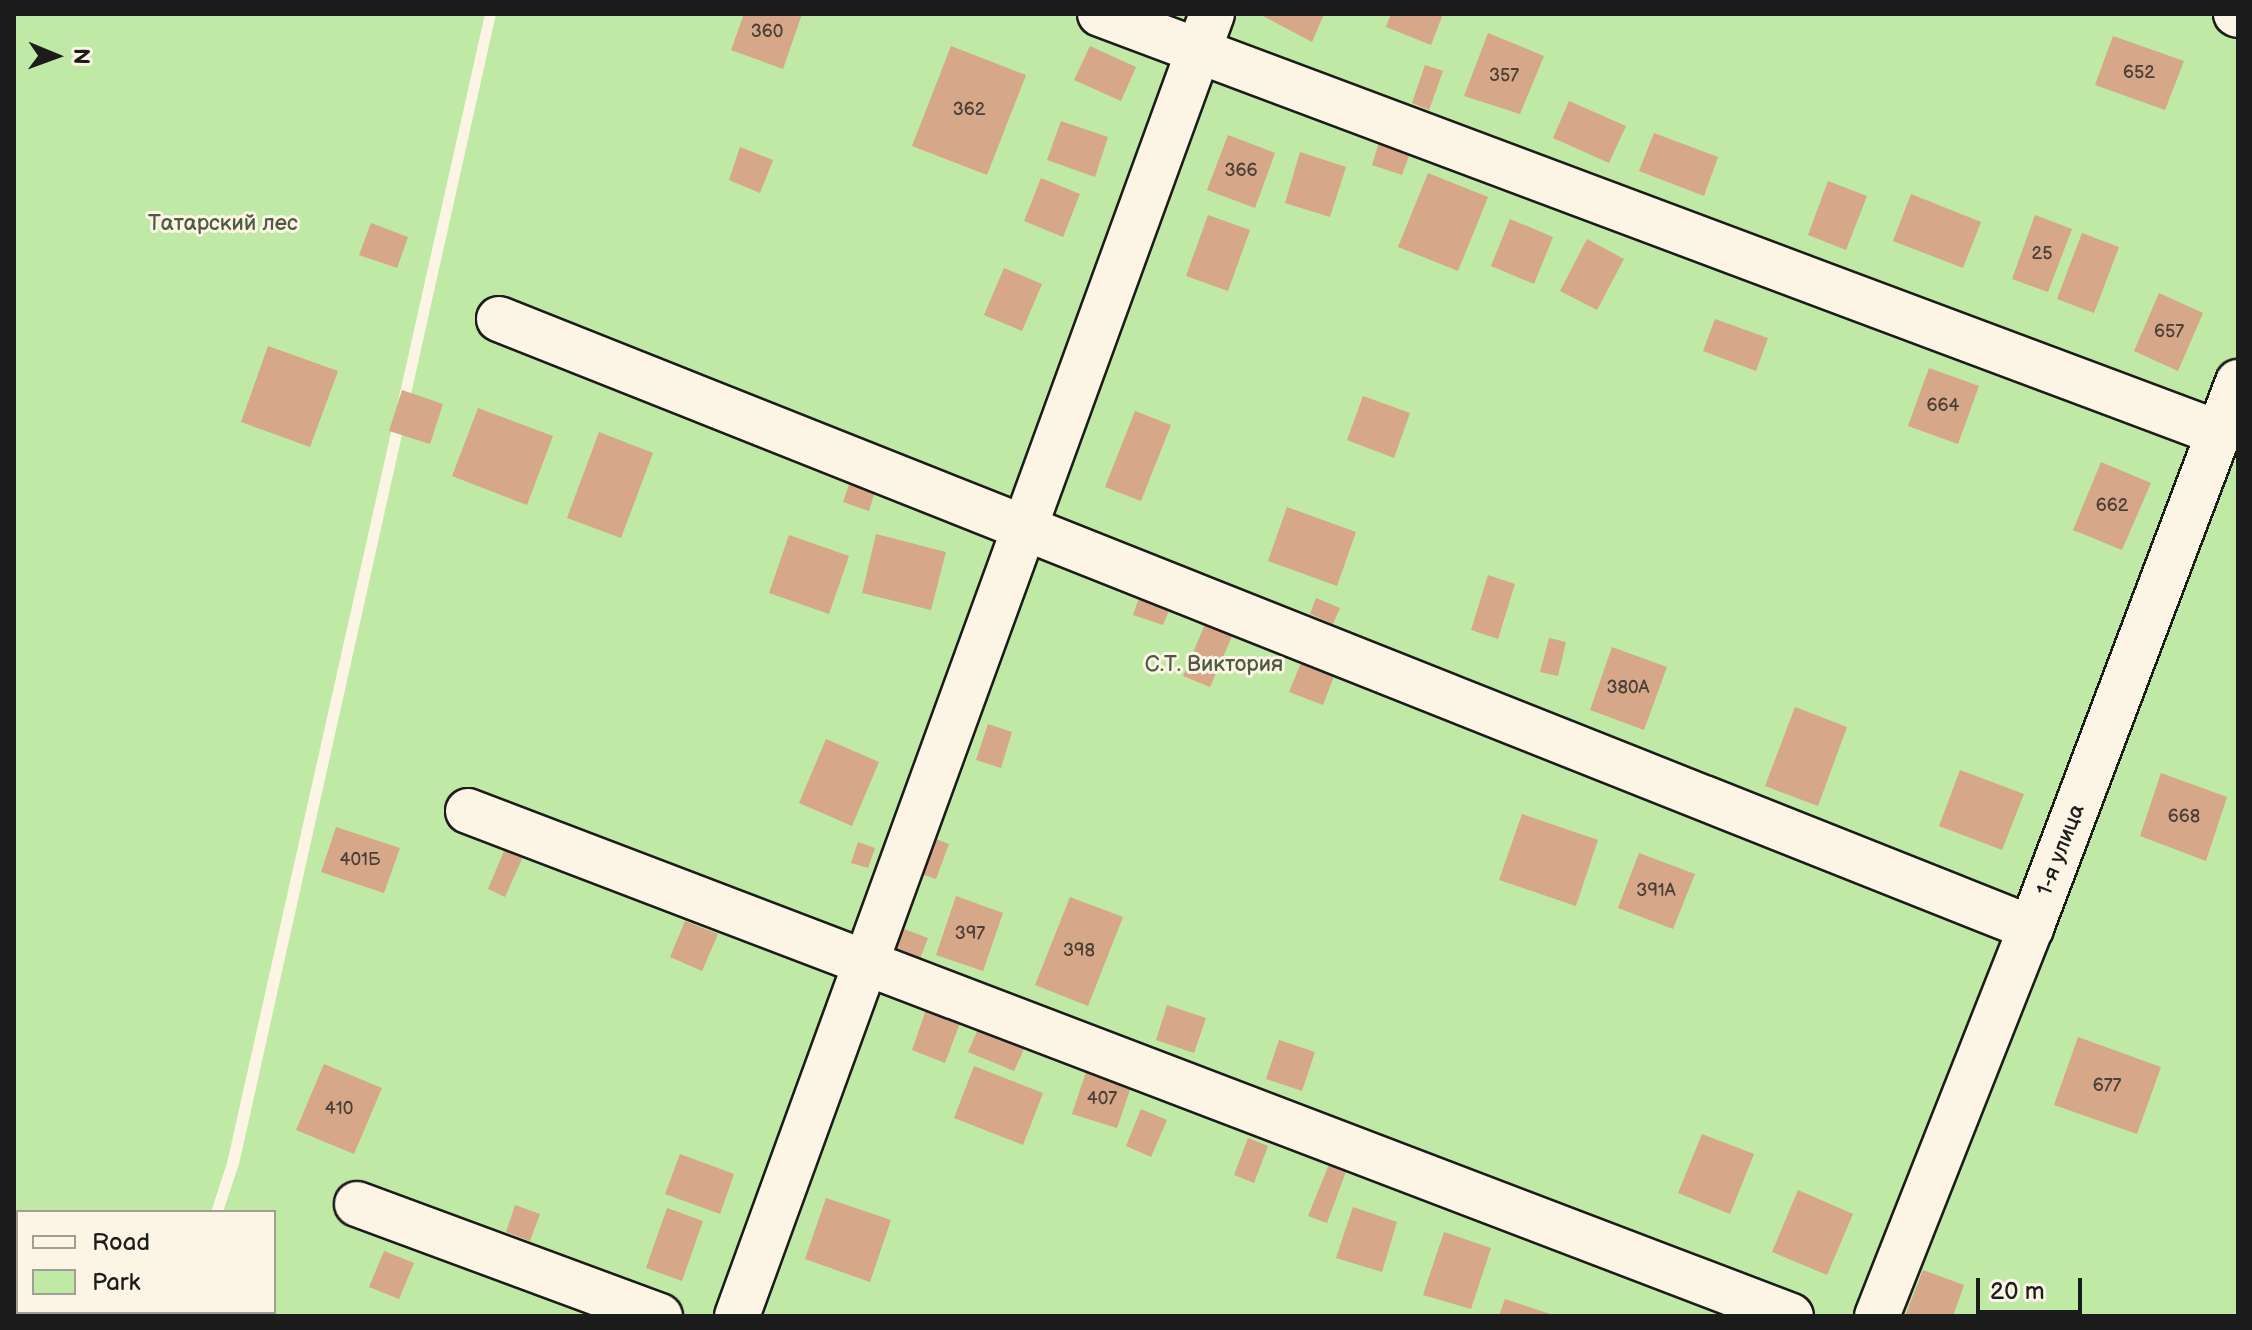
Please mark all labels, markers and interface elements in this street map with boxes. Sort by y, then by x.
north arrow [16,16,96,96]
house number: 360 [751,21,783,43]
text: N [67,48,94,65]
house number: 652 [2123,62,2155,84]
house number: 357 [1489,65,1519,87]
house number: 362 [953,99,985,121]
house number: 366 [1224,160,1258,182]
park label: Татарский лес [148,211,298,237]
house number: 25 [2032,243,2052,265]
house number: 657 [2154,321,2184,343]
house number: 664 [1927,395,1959,417]
house number: 662 [2096,495,2128,517]
park label: С.Т. Виктория [1145,652,1283,678]
house number: 380А [1606,677,1650,699]
street label: 1-я улица [2032,801,2090,899]
house number: 668 [2168,806,2200,828]
house number: 401Б [339,849,381,871]
house number: 391А [1636,880,1676,902]
house number: 397 [955,923,985,945]
house number: 398 [1063,940,1095,962]
house number: 677 [2093,1075,2121,1097]
house number: 407 [1087,1088,1117,1110]
house number: 410 [325,1098,353,1120]
legend [16,1210,276,1314]
text: Road [92,1228,150,1257]
scale bar [1980,1262,2086,1312]
text: Park [92,1268,140,1297]
text: 20 m [1990,1277,2045,1306]

